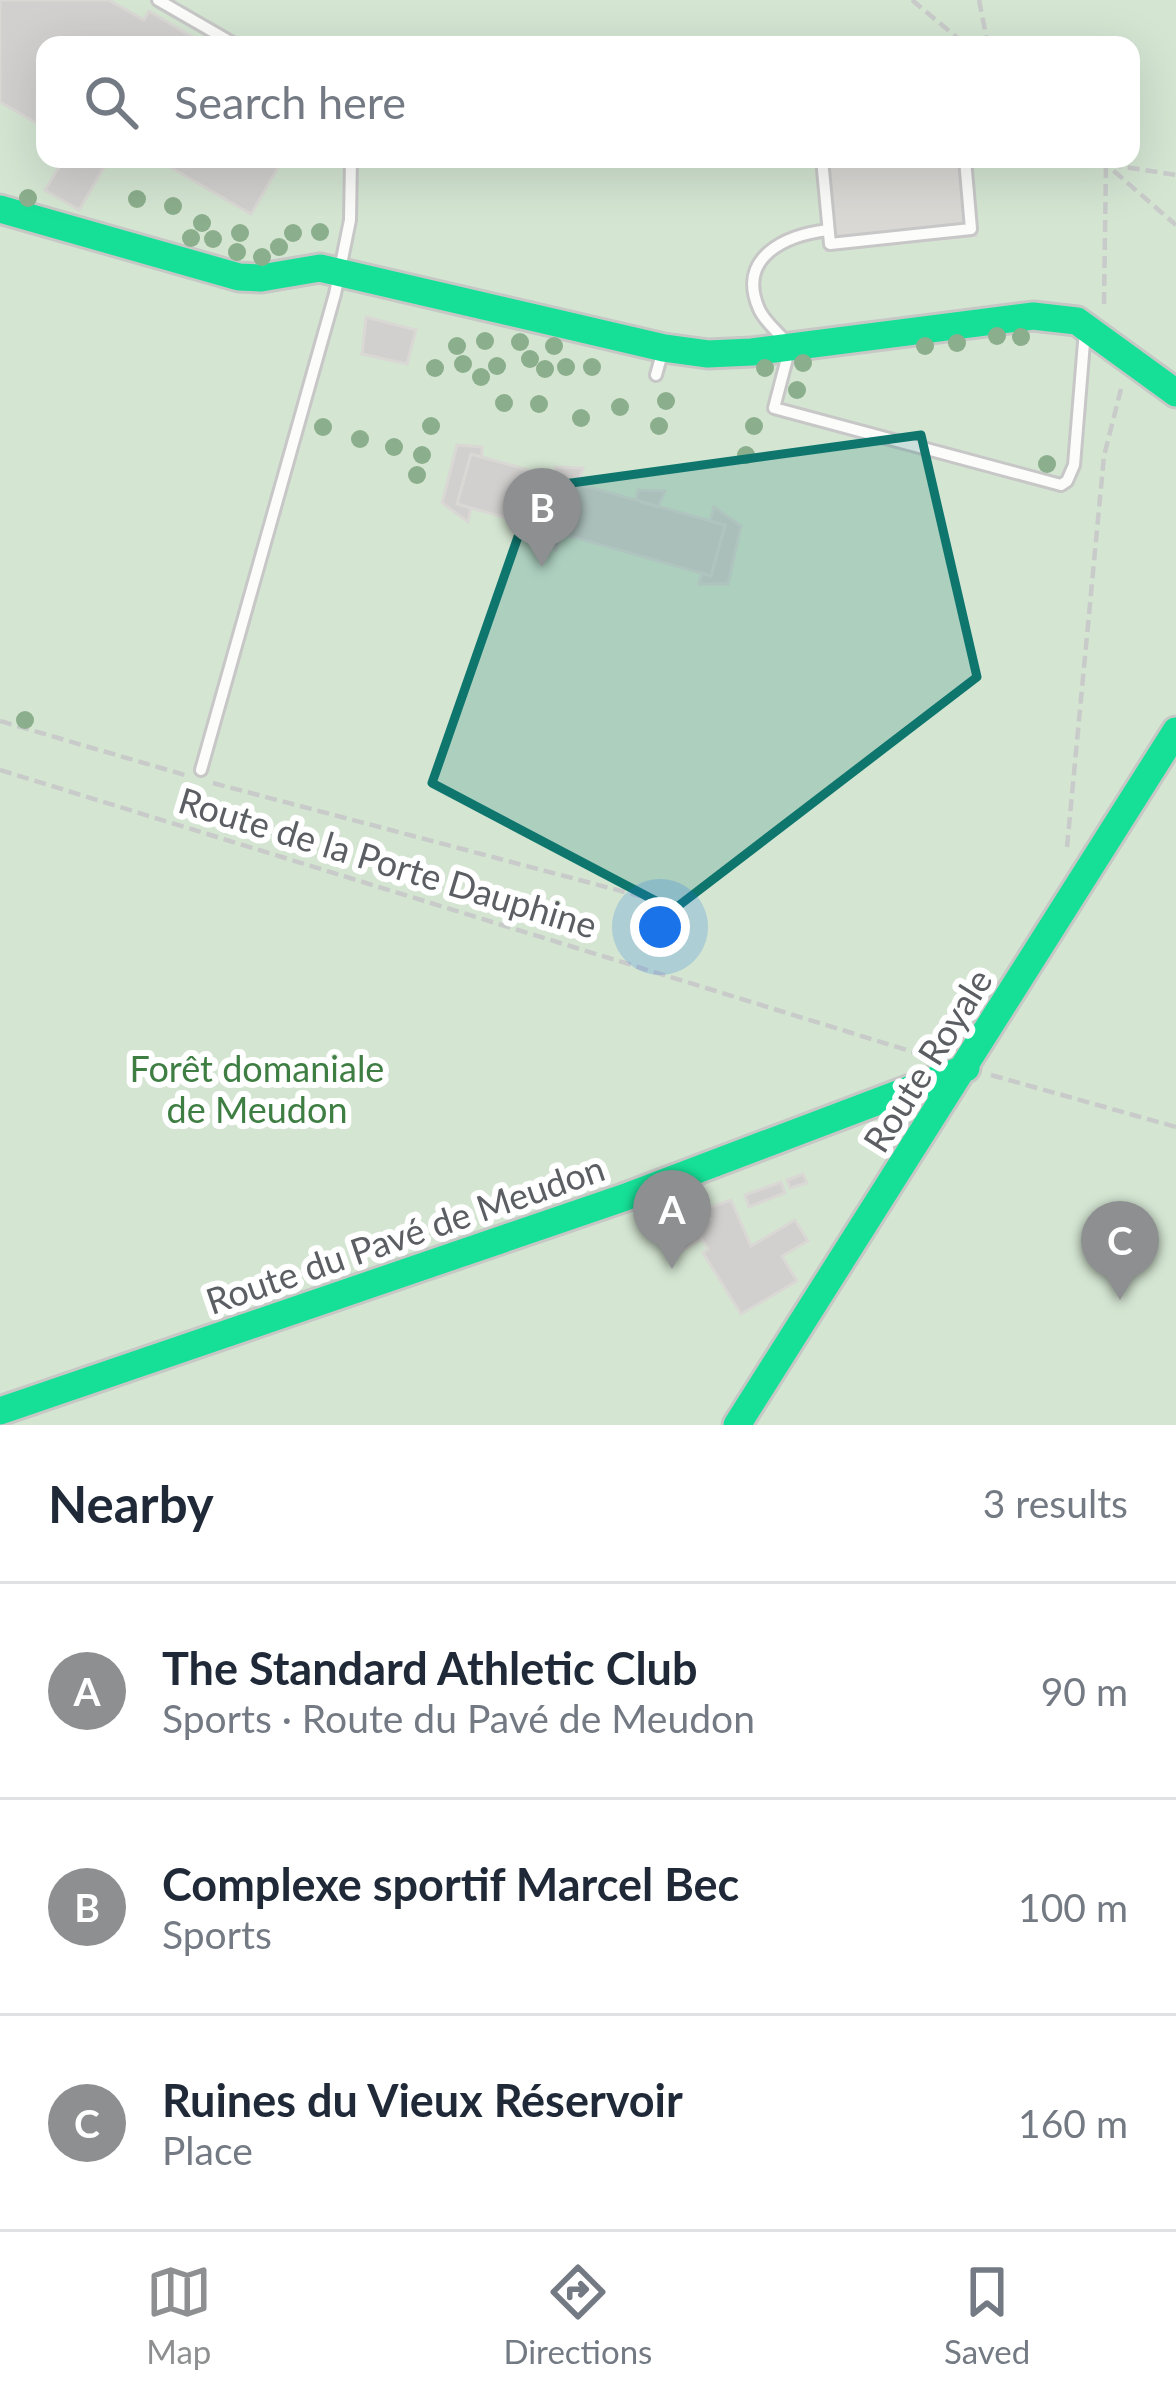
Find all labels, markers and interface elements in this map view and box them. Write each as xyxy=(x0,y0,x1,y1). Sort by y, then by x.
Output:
search box xyxy=(36,36,1140,168)
icon: search xyxy=(78,69,144,135)
text: Search here xyxy=(174,75,406,129)
pin: B xyxy=(503,468,581,567)
street label: Route de la Porte Dauphine xyxy=(174,777,602,947)
your location xyxy=(630,897,690,957)
street label: Route Royale xyxy=(853,960,1001,1160)
park label: Forêt domaniale de Meudon xyxy=(130,1046,384,1131)
street label: Route du Pavé de Meudon xyxy=(200,1145,610,1323)
pin: A xyxy=(633,1170,711,1269)
pin: C xyxy=(1081,1201,1159,1300)
text: Nearby xyxy=(48,1473,214,1534)
text: 3 results xyxy=(983,1480,1128,1526)
text: The Standard Athletic Club xyxy=(162,1641,698,1695)
text: A xyxy=(73,1668,101,1714)
text: 90 m xyxy=(1041,1668,1128,1714)
text: Sports · Route du Pavé de Meudon xyxy=(162,1695,755,1741)
text: Complexe sportif Marcel Bec xyxy=(162,1857,739,1911)
text: B xyxy=(74,1884,100,1930)
text: 100 m xyxy=(1018,1884,1128,1930)
text: Sports xyxy=(162,1911,272,1957)
text: Ruines du Vieux Réservoir xyxy=(162,2073,683,2127)
text: C xyxy=(74,2100,100,2146)
text: 160 m xyxy=(1018,2100,1128,2146)
text: Place xyxy=(162,2127,253,2173)
tab: Map xyxy=(146,2259,212,2371)
tab: Directions xyxy=(503,2259,652,2371)
tab: Saved xyxy=(944,2259,1030,2371)

